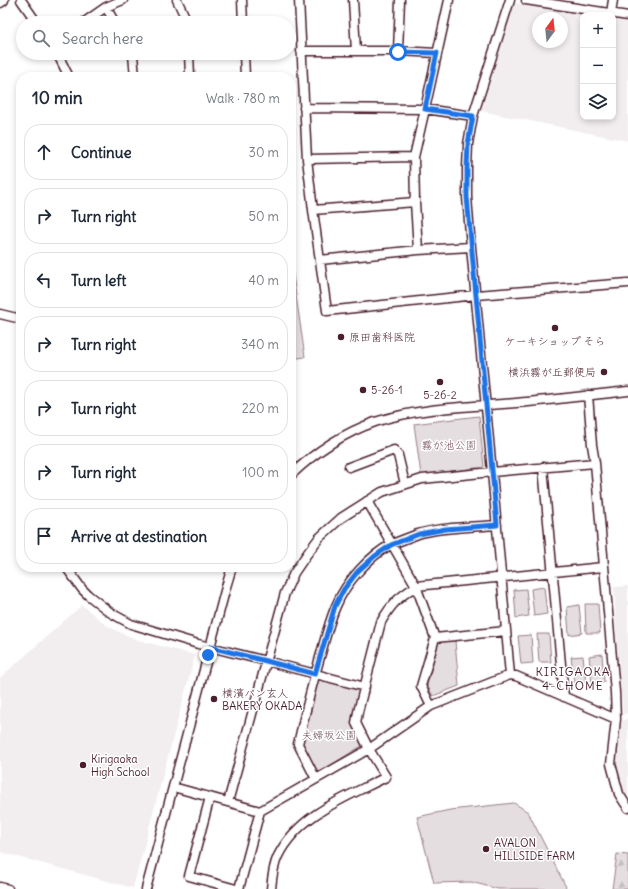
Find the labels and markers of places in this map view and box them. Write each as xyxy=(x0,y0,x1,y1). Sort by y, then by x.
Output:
marker: ケーキショップ そら xyxy=(550,323,560,333)
place label: 原田歯科医院 xyxy=(349,330,415,344)
marker: 原田歯科医院 xyxy=(336,332,346,342)
place label: ケーキショップ そら xyxy=(504,334,606,348)
place label: 横浜霧が丘郵便局 xyxy=(508,365,596,379)
marker: 横浜霧が丘郵便局 xyxy=(599,367,609,377)
marker: 5-26-2 xyxy=(435,377,445,387)
place label: 5-26-1 xyxy=(371,383,403,397)
marker: 5-26-1 xyxy=(358,385,368,395)
place label: 5-26-2 xyxy=(423,388,457,402)
place label: 横濱パン玄人 BAKERY OKADA xyxy=(222,686,302,713)
marker: 横濱パン玄人 BAKERY OKADA xyxy=(209,694,219,704)
place label: Kirigaoka High School xyxy=(91,752,149,779)
marker: Kirigaoka High School xyxy=(78,760,88,770)
place label: AVALON HILLSIDE FARM xyxy=(494,836,575,863)
marker: AVALON HILLSIDE FARM xyxy=(481,844,491,854)

